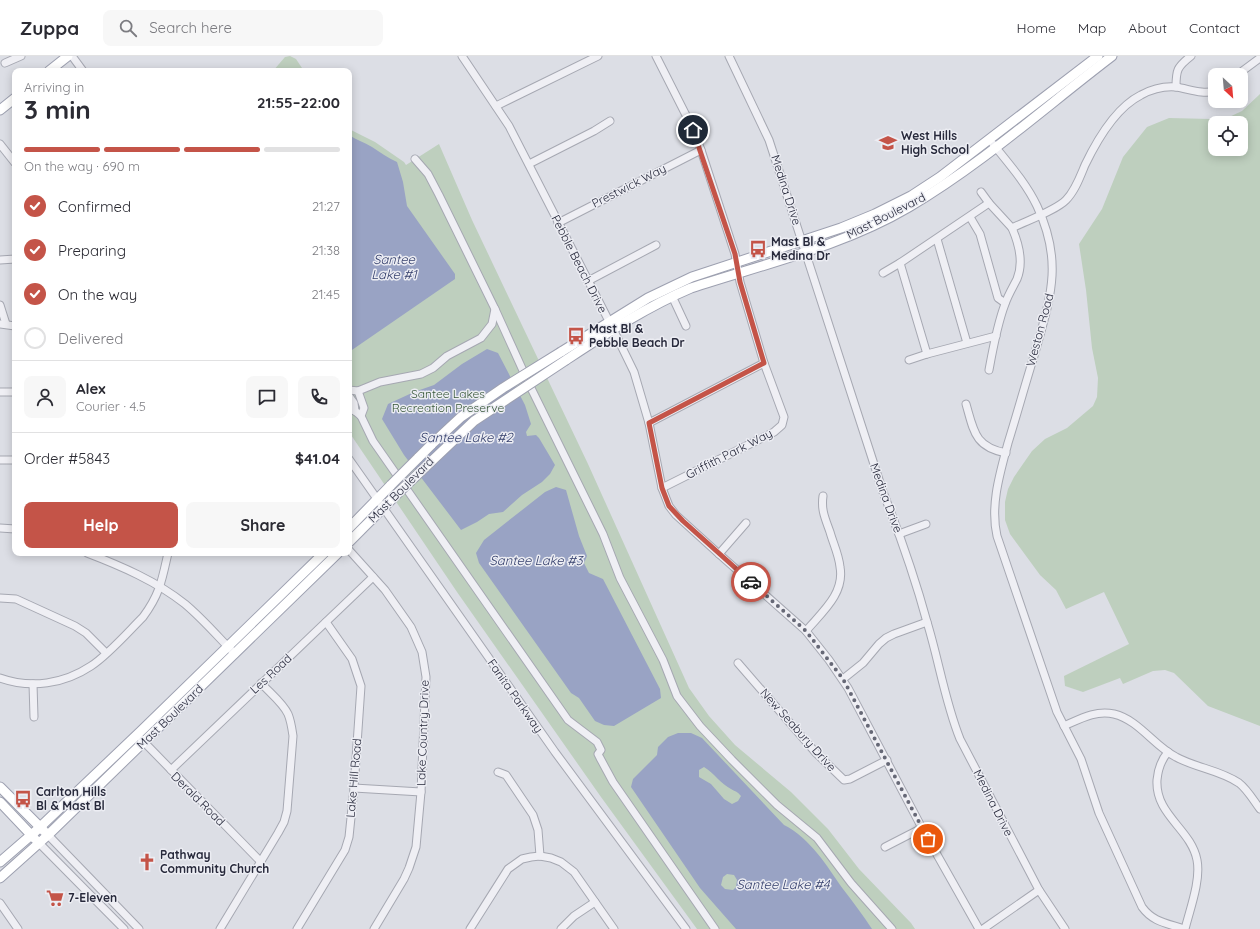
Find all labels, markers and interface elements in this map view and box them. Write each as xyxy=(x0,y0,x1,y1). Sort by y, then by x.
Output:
search box xyxy=(103,10,383,46)
text: Zuppa xyxy=(20,16,79,40)
icon: search xyxy=(117,17,139,39)
text: Search here xyxy=(149,18,232,37)
text: Home xyxy=(1017,19,1056,37)
text: Map xyxy=(1078,19,1106,37)
text: About xyxy=(1128,19,1167,37)
text: Contact xyxy=(1189,19,1240,37)
north arrow xyxy=(1208,68,1248,108)
map controls xyxy=(1208,68,1248,156)
text: Arriving in xyxy=(24,79,84,95)
text: 3 min xyxy=(24,93,91,126)
text: 21:55–22:00 xyxy=(257,93,340,112)
pin xyxy=(676,113,710,147)
button: locate xyxy=(1208,116,1248,156)
icon: home xyxy=(682,119,704,141)
place label: West Hills High School xyxy=(901,128,969,157)
school or university icon: West Hills High School xyxy=(878,133,898,153)
street label: Medina Drive xyxy=(768,153,805,227)
text: On the way · 690 m xyxy=(24,158,140,174)
street label: Prestwick Way xyxy=(589,160,669,211)
street label: Mast Boulevard xyxy=(844,189,928,242)
icon: check xyxy=(24,195,46,217)
text: Confirmed xyxy=(58,197,131,216)
text: 21:27 xyxy=(312,198,340,214)
street label: Pebble Beach Drive xyxy=(548,212,611,316)
place label: Mast Bl & Medina Dr xyxy=(771,234,830,263)
icon: check xyxy=(24,239,46,261)
bus stop icon: Mast Bl & Medina Dr xyxy=(748,239,768,259)
text: Preparing xyxy=(58,241,126,260)
text: 21:38 xyxy=(312,242,340,258)
water label: Santee Lake #1 xyxy=(371,251,418,282)
icon: check xyxy=(24,283,46,305)
text: On the way xyxy=(58,285,137,304)
text: 21:45 xyxy=(312,286,340,302)
street label: Weston Road xyxy=(1023,292,1056,368)
place label: Mast Bl & Pebble Beach Dr xyxy=(589,321,685,350)
bus stop icon: Mast Bl & Pebble Beach Dr xyxy=(566,326,586,346)
text: Delivered xyxy=(58,329,123,348)
button: person xyxy=(24,376,66,418)
button: chat xyxy=(246,376,288,418)
button: phone xyxy=(298,376,340,418)
text: Alex xyxy=(76,379,106,398)
park label: Santee Lakes Recreation Preserve xyxy=(392,386,504,415)
text: Courier · 4.5 xyxy=(76,398,146,414)
street label: Griffith Park Way xyxy=(683,425,775,482)
water label: Santee Lake #2 xyxy=(419,429,514,445)
text: Order #5843 xyxy=(24,449,110,468)
text: $41.04 xyxy=(295,449,340,468)
street label: Mast Boulevard xyxy=(365,454,437,526)
street label: Medina Drive xyxy=(867,461,906,535)
button: Help xyxy=(24,502,178,548)
button: Share xyxy=(186,502,340,548)
water label: Santee Lake #3 xyxy=(490,552,584,568)
courier xyxy=(731,562,771,602)
icon: car xyxy=(740,571,762,593)
street label: Les Road xyxy=(247,650,295,697)
street label: Fanita Parkway xyxy=(484,656,546,735)
street label: Lake Country Drive xyxy=(413,679,432,786)
street label: Mast Boulevard xyxy=(133,681,206,752)
street label: New Seabury Drive xyxy=(757,685,840,774)
street label: Lake Hill Road xyxy=(343,738,364,818)
street label: Medina Drive xyxy=(970,767,1017,839)
street label: Derald Road xyxy=(168,769,228,829)
place label: Carlton Hills Bl & Mast Bl xyxy=(36,784,106,813)
bus stop icon: Carlton Hills Bl & Mast Bl xyxy=(13,789,33,809)
pin xyxy=(911,822,945,856)
icon: bag xyxy=(917,828,939,850)
place label: Pathway Community Church xyxy=(160,847,269,876)
church icon: Pathway Community Church xyxy=(137,852,157,872)
water label: Santee Lake #4 xyxy=(737,876,831,892)
supermarket icon: 7-Eleven xyxy=(45,888,65,908)
place label: 7-Eleven xyxy=(68,890,117,905)

